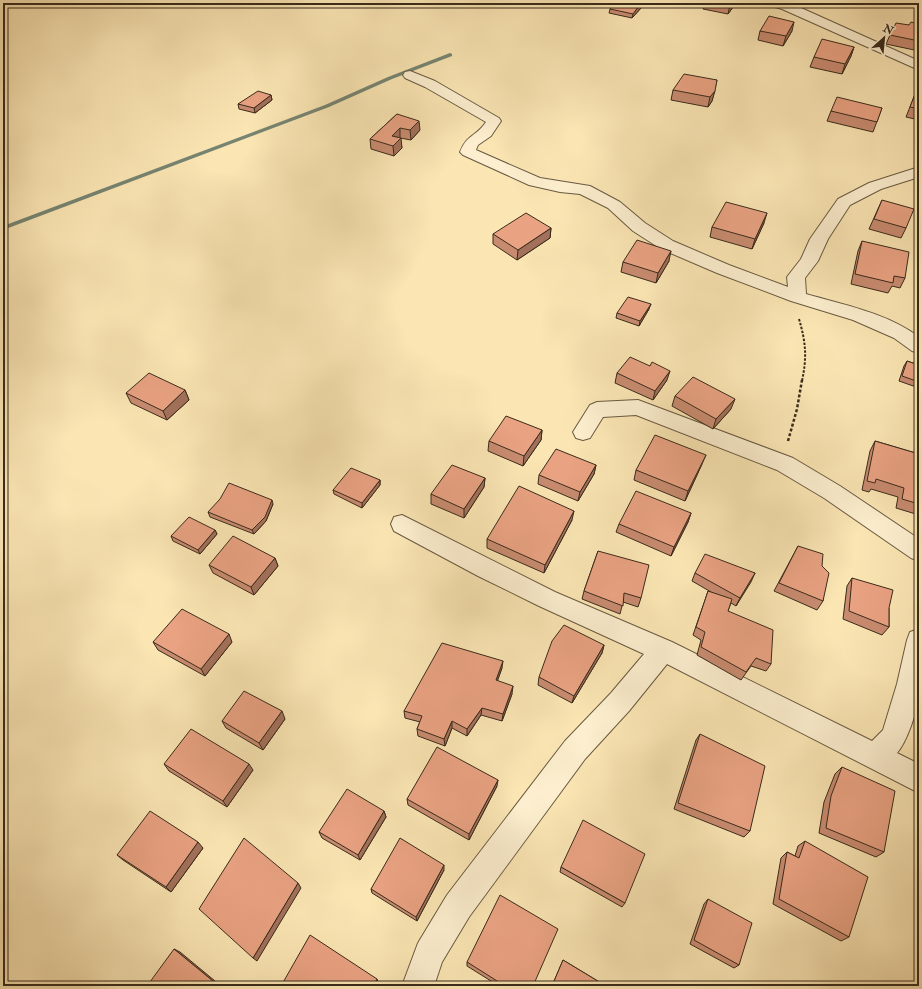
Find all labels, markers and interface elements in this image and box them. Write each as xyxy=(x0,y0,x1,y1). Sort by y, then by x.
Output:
north arrow xyxy=(864,18,904,58)
text: N xyxy=(880,21,897,38)

